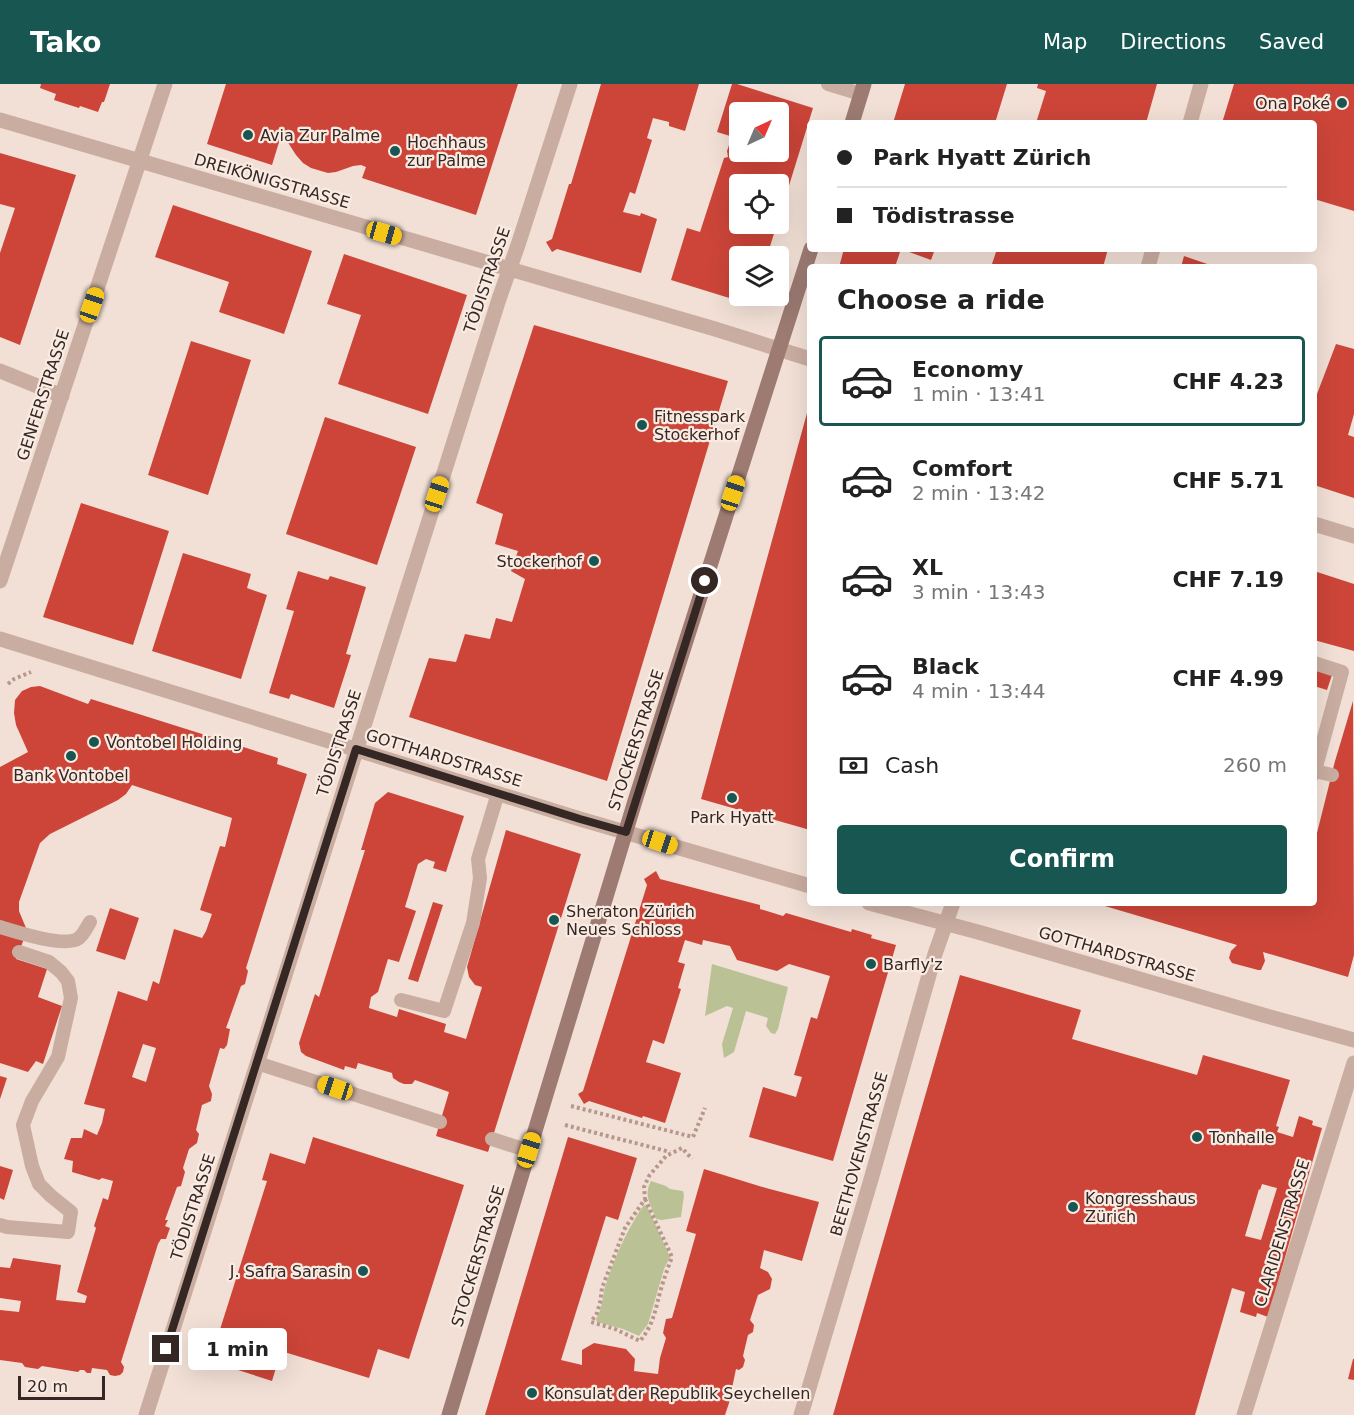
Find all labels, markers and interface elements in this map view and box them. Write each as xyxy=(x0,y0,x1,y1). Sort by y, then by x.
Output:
text: Tako xyxy=(30,26,102,59)
text: Map xyxy=(1043,30,1087,54)
text: Directions xyxy=(1120,30,1226,54)
text: Saved xyxy=(1259,30,1324,54)
place label: Ona Poké xyxy=(1255,94,1330,113)
marker: Ona Poké xyxy=(1335,96,1349,110)
north arrow xyxy=(729,102,789,162)
map controls xyxy=(729,102,789,306)
place label: Avia Zur Palme xyxy=(260,126,380,145)
marker: Avia Zur Palme xyxy=(241,128,255,142)
place label: Hochhaus zur Palme xyxy=(407,133,486,170)
marker: Hochhaus zur Palme xyxy=(388,144,402,158)
text: Park Hyatt Zürich xyxy=(873,145,1092,170)
street label: DREIKÖNIGSTRASSE xyxy=(192,150,352,212)
button: locate xyxy=(729,174,789,234)
text: Tödistrasse xyxy=(873,203,1015,228)
car xyxy=(364,219,404,247)
street label: TÖDISTRASSE xyxy=(460,224,514,337)
button: layers xyxy=(729,246,789,306)
text: Choose a ride xyxy=(837,284,1045,315)
car xyxy=(78,285,106,325)
street label: GENFERSTRASSE xyxy=(13,327,73,463)
icon: car xyxy=(840,354,894,408)
text: Economy xyxy=(912,357,1023,382)
text: CHF 4.23 xyxy=(1172,369,1284,394)
text: 1 min · 13:41 xyxy=(912,382,1046,406)
place label: Fitnesspark Stockerhof xyxy=(654,407,746,444)
marker: Fitnesspark Stockerhof xyxy=(635,418,649,432)
icon: car xyxy=(840,453,894,507)
text: Comfort xyxy=(912,456,1012,481)
text: CHF 5.71 xyxy=(1172,468,1284,493)
car xyxy=(719,473,747,513)
car xyxy=(423,474,451,514)
text: 2 min · 13:42 xyxy=(912,481,1046,505)
place label: Stockerhof xyxy=(497,552,582,571)
icon: car xyxy=(840,552,894,606)
marker: Stockerhof xyxy=(587,554,601,568)
text: XL xyxy=(912,555,943,580)
route start xyxy=(691,567,718,594)
text: CHF 7.19 xyxy=(1172,567,1284,592)
text: 3 min · 13:43 xyxy=(912,580,1046,604)
icon: car xyxy=(840,651,894,705)
text: Black xyxy=(912,654,979,679)
text: CHF 4.99 xyxy=(1172,666,1284,691)
street label: STOCKERSTRASSE xyxy=(604,667,668,813)
text: 4 min · 13:44 xyxy=(912,679,1046,703)
street label: TÖDISTRASSE xyxy=(312,687,365,800)
street label: GOTTHARDSTRASSE xyxy=(364,725,524,791)
place label: Vontobel Holding xyxy=(106,733,242,752)
marker: Vontobel Holding xyxy=(87,735,101,749)
marker: Bank Vontobel xyxy=(64,749,78,763)
icon: cash xyxy=(837,749,870,782)
text: Cash xyxy=(885,753,939,778)
text: 260 m xyxy=(1223,753,1287,777)
place label: Bank Vontobel xyxy=(13,766,129,785)
marker: Park Hyatt xyxy=(725,791,739,805)
place label: Park Hyatt xyxy=(690,808,774,827)
button: Confirm xyxy=(837,825,1287,894)
car xyxy=(640,828,680,856)
place label: Sheraton Zürich Neues Schloss xyxy=(566,902,695,939)
marker: Sheraton Zürich Neues Schloss xyxy=(547,913,561,927)
street label: GOTTHARDSTRASSE xyxy=(1036,922,1198,986)
place label: Barfly'z xyxy=(883,955,943,974)
marker: Barfly'z xyxy=(864,957,878,971)
street label: BEETHOVENSTRASSE xyxy=(826,1070,892,1238)
car xyxy=(315,1074,355,1102)
place label: Tonhalle xyxy=(1208,1128,1275,1147)
car xyxy=(515,1130,543,1170)
marker: Tonhalle xyxy=(1190,1130,1204,1144)
street label: TÖDISTRASSE xyxy=(166,1151,219,1264)
street label: CLARIDENSTRASSE xyxy=(1250,1157,1314,1309)
street label: STOCKERSTRASSE xyxy=(447,1183,509,1329)
place label: Kongresshaus Zürich xyxy=(1085,1189,1196,1226)
marker: Kongresshaus Zürich xyxy=(1066,1200,1080,1214)
place label: J. Safra Sarasin xyxy=(229,1262,351,1281)
marker: J. Safra Sarasin xyxy=(356,1264,370,1278)
callout: 1 min xyxy=(187,1328,286,1370)
route end xyxy=(152,1335,179,1362)
text: 1 min xyxy=(206,1337,269,1361)
scale bar xyxy=(18,1373,105,1400)
text: 20 m xyxy=(27,1377,68,1396)
place label: Konsulat der Republik Seychellen xyxy=(544,1384,810,1403)
marker: Konsulat der Republik Seychellen xyxy=(525,1386,539,1400)

